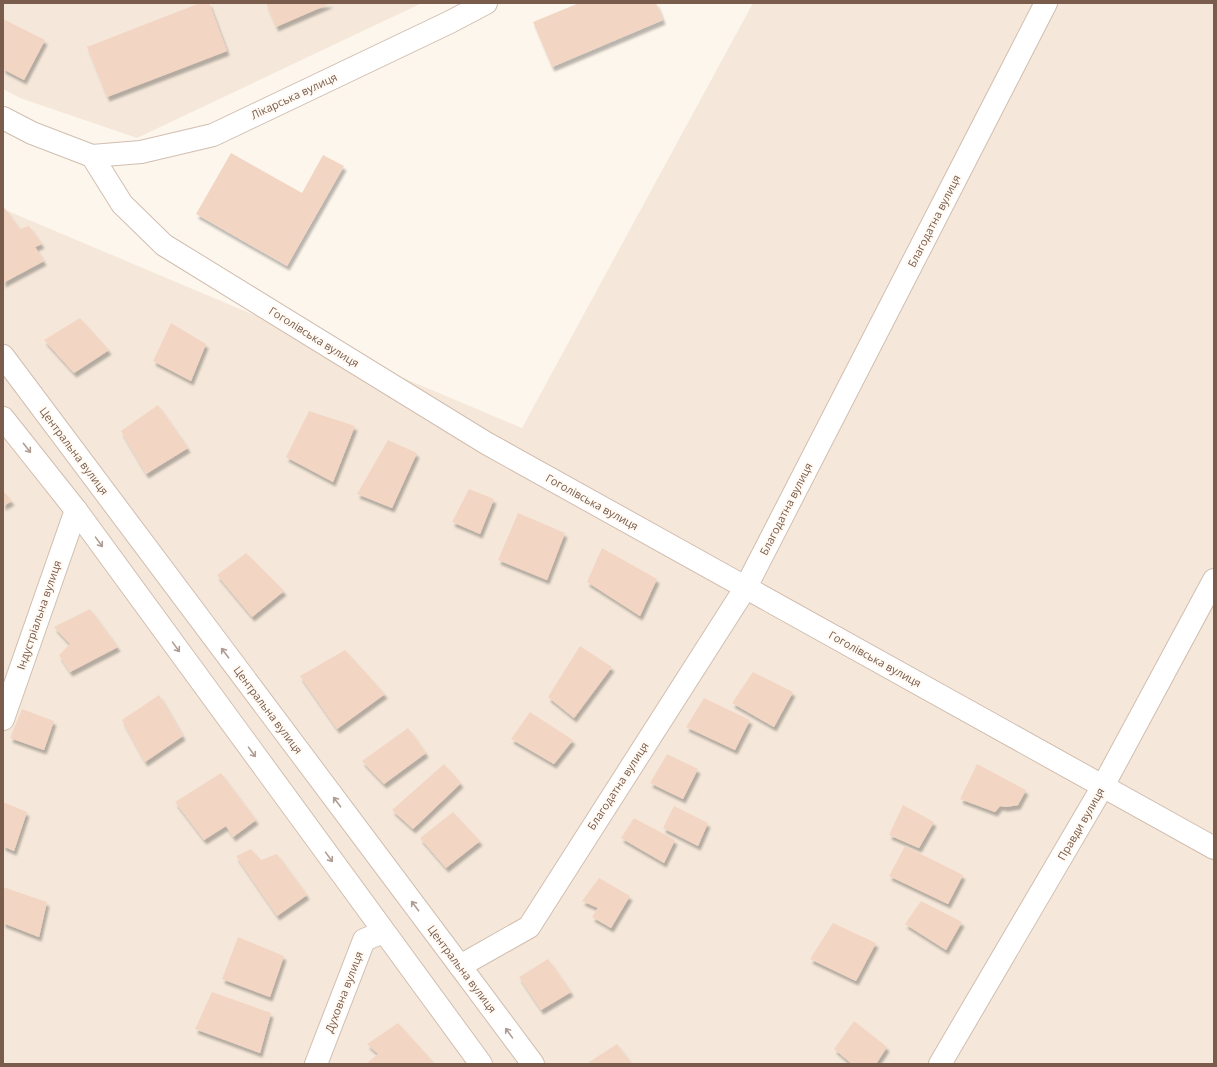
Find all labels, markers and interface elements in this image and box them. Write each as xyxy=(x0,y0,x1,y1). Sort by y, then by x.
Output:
street label: Лікарська вулиця xyxy=(248,69,339,122)
street label: Благодатна вулиця xyxy=(904,172,963,270)
street label: Гоголівська вулиця xyxy=(266,303,362,370)
street label: Центральна вулиця xyxy=(36,404,112,498)
one-way arrow xyxy=(23,443,32,454)
street label: Благодатна вулиця xyxy=(756,460,815,558)
street label: Гоголівська вулиця xyxy=(543,470,641,533)
one-way arrow xyxy=(95,536,103,547)
street label: Індустріальна вулиця xyxy=(13,558,64,672)
street label: Гоголівська вулиця xyxy=(826,627,924,690)
one-way arrow xyxy=(171,641,180,652)
one-way arrow xyxy=(221,648,230,659)
street label: Центральна вулиця xyxy=(230,663,306,757)
street label: Благодатна вулиця xyxy=(583,739,652,833)
one-way arrow xyxy=(248,746,256,757)
street label: Правди вулиця xyxy=(1054,785,1107,863)
one-way arrow xyxy=(333,796,341,807)
one-way arrow xyxy=(325,851,333,862)
one-way arrow xyxy=(411,900,419,911)
street label: Центральна вулиця xyxy=(424,922,500,1016)
street label: Духовна вулиця xyxy=(321,949,366,1035)
one-way arrow xyxy=(505,1027,514,1038)

